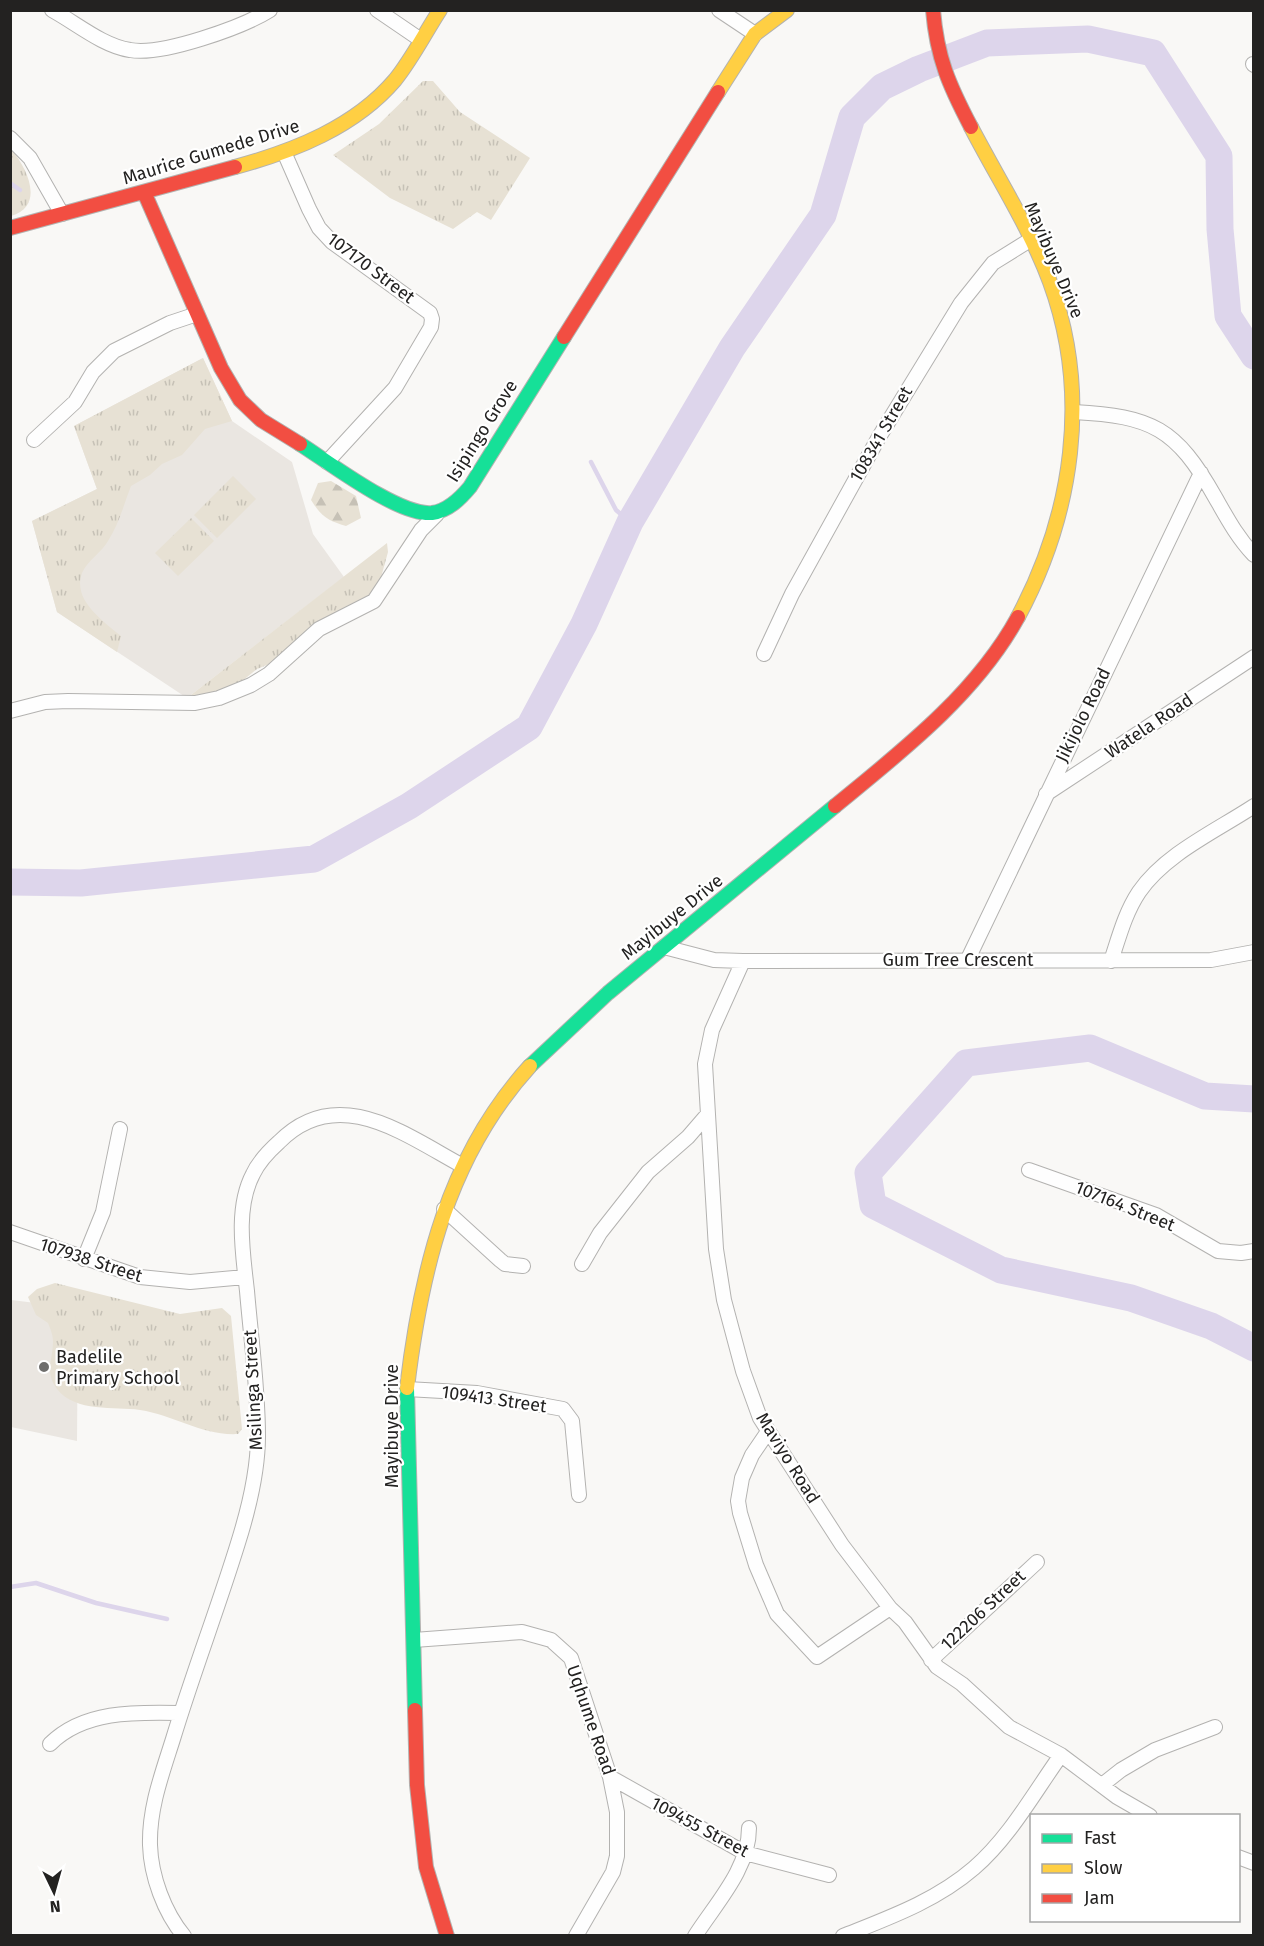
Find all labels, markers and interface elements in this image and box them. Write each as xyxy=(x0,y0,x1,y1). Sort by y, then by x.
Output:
street label: Maurice Gumede Drive xyxy=(120,115,302,189)
street label: Mayibuye Drive xyxy=(1020,199,1088,321)
street label: 107170 Street xyxy=(323,228,420,308)
street label: Isipingo Grove xyxy=(442,376,522,486)
street label: 108341 Street xyxy=(845,382,917,486)
street label: Jikijolo Road xyxy=(1051,664,1115,766)
street label: Watela Road xyxy=(1101,689,1197,763)
street label: Mayibuye Drive xyxy=(617,869,727,965)
street label: Gum Tree Crescent xyxy=(882,949,1034,971)
street label: 107164 Street xyxy=(1072,1176,1179,1236)
street label: 107938 Street xyxy=(37,1233,146,1287)
street label: Msilinga Street xyxy=(239,1329,267,1451)
place label: Badelile Primary School xyxy=(56,1346,179,1389)
marker: Badelile Primary School xyxy=(37,1360,51,1374)
street label: Mayibuye Drive xyxy=(381,1364,403,1488)
street label: 109413 Street xyxy=(440,1381,548,1417)
street label: Maviyo Road xyxy=(751,1408,825,1508)
street label: 122206 Street xyxy=(936,1565,1030,1655)
street label: Uqhume Road xyxy=(562,1662,620,1778)
street label: 109455 Street xyxy=(647,1792,753,1862)
legend xyxy=(1030,1814,1240,1922)
text: Fast xyxy=(1084,1827,1117,1849)
text: Slow xyxy=(1084,1857,1123,1879)
north arrow xyxy=(24,1862,84,1922)
text: Jam xyxy=(1084,1887,1115,1909)
text: N xyxy=(49,1897,61,1916)

